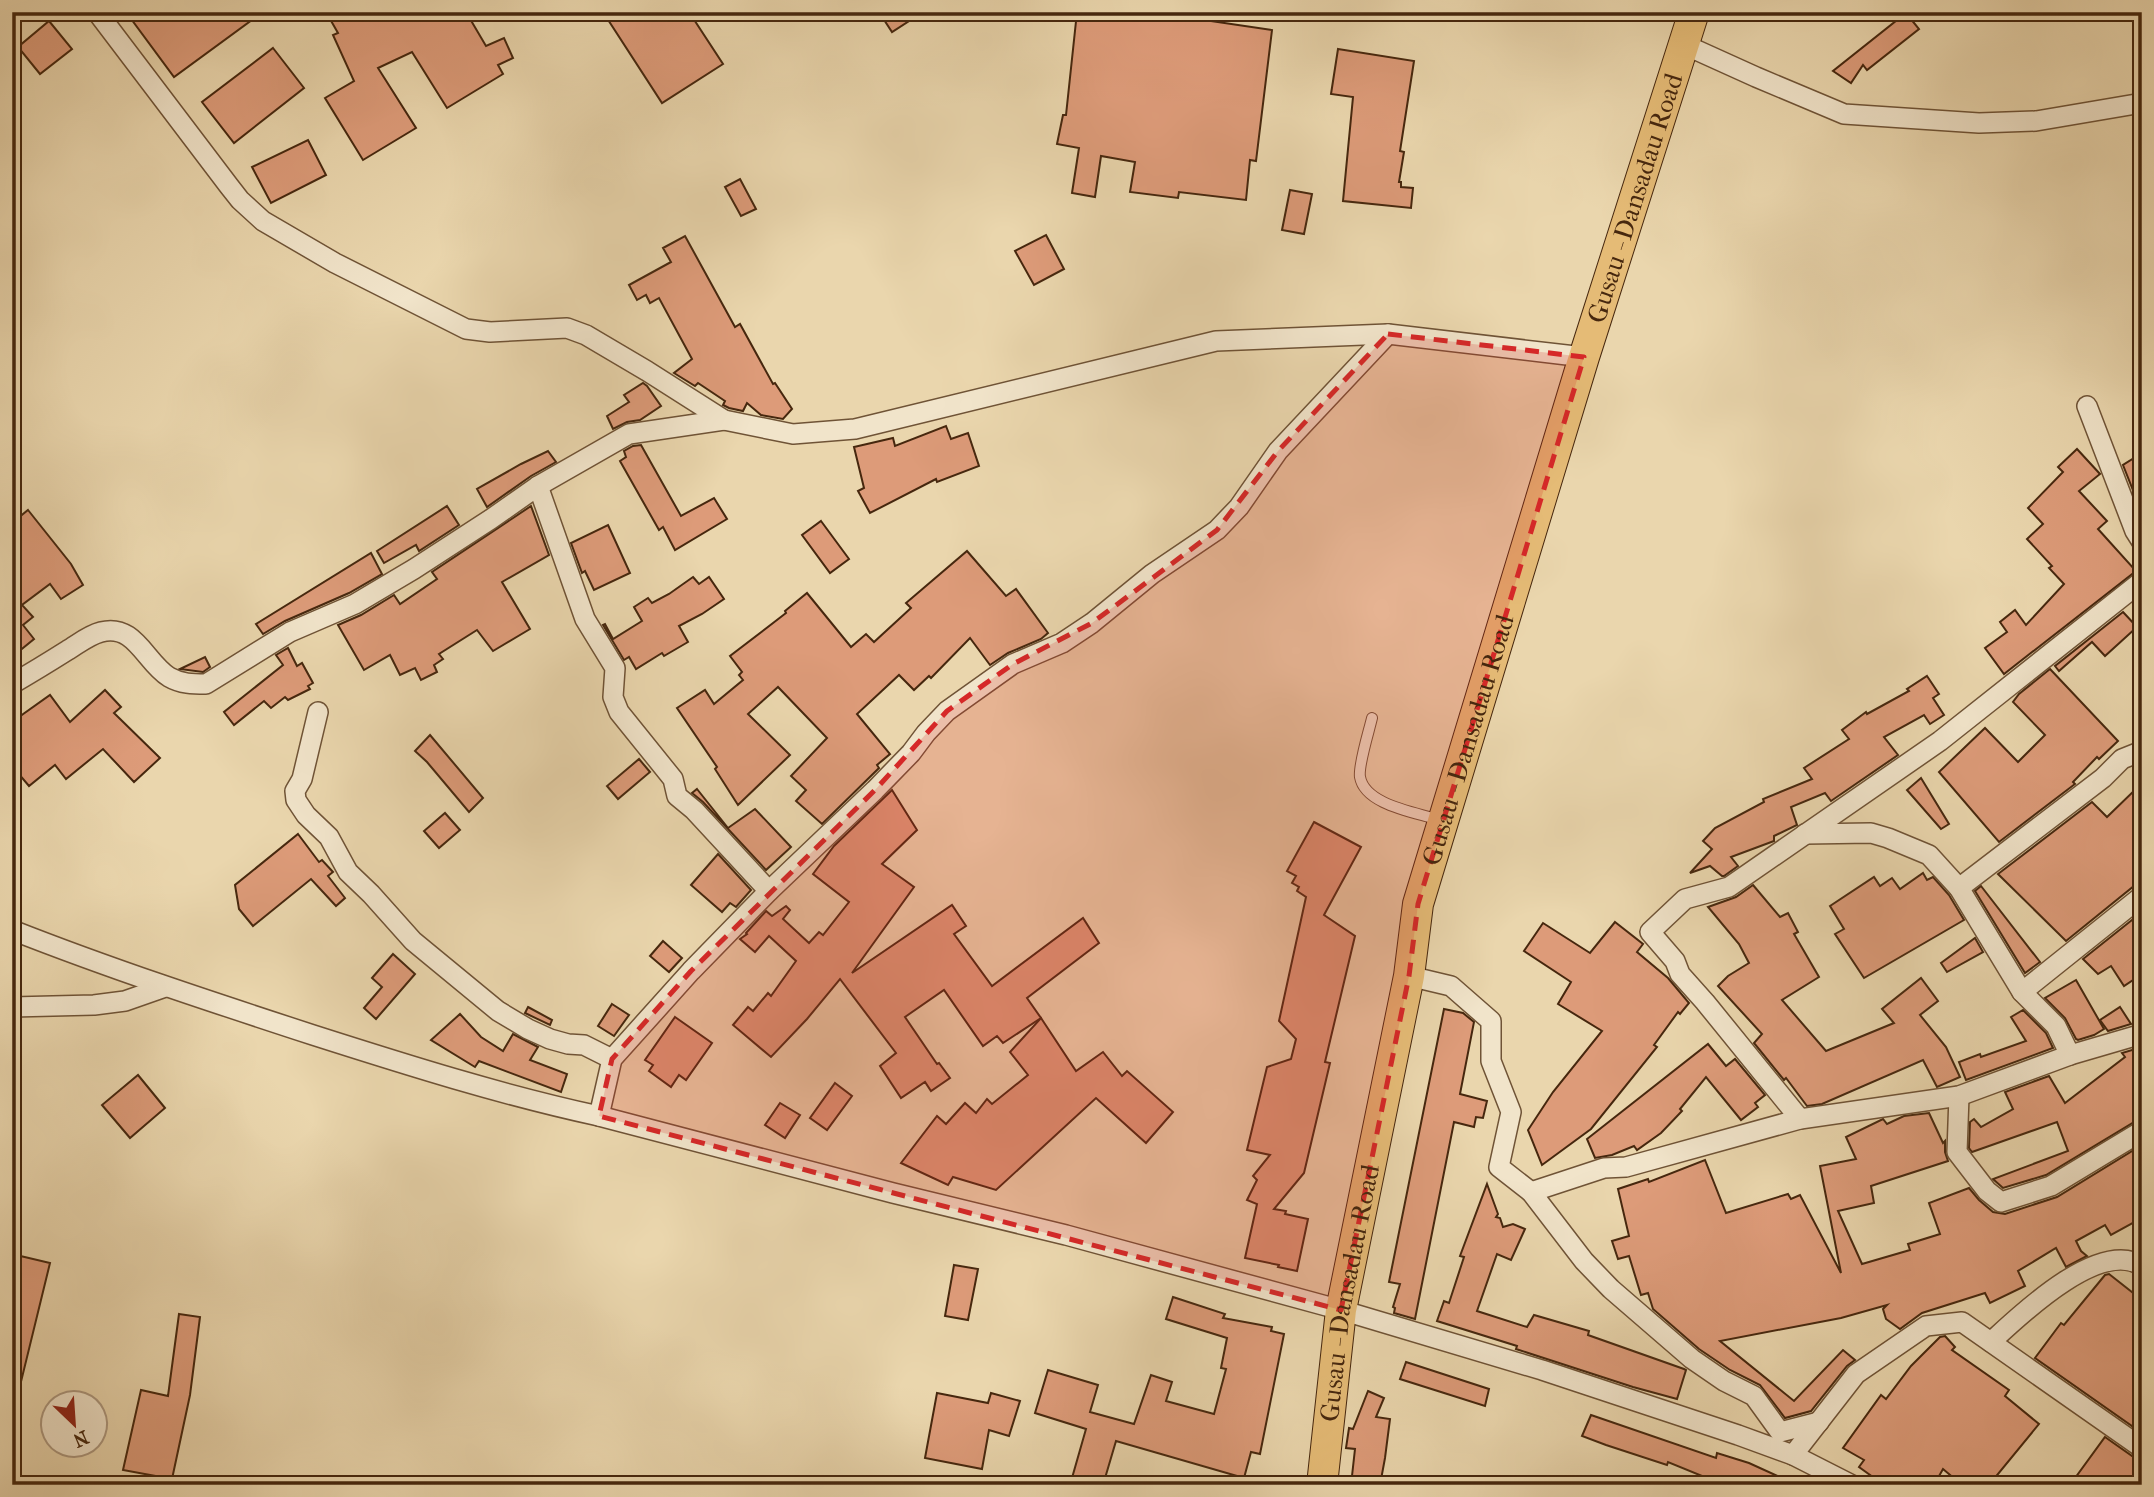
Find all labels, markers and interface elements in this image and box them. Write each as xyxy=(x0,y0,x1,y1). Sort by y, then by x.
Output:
street label: Gusau - Dansadau Road xyxy=(1580,68,1689,327)
street label: Gusau - Dansadau Road xyxy=(1415,610,1521,869)
street label: Gusau - Dansadau Road xyxy=(1313,1161,1386,1423)
north arrow xyxy=(38,1388,108,1458)
text: N xyxy=(69,1425,92,1452)

